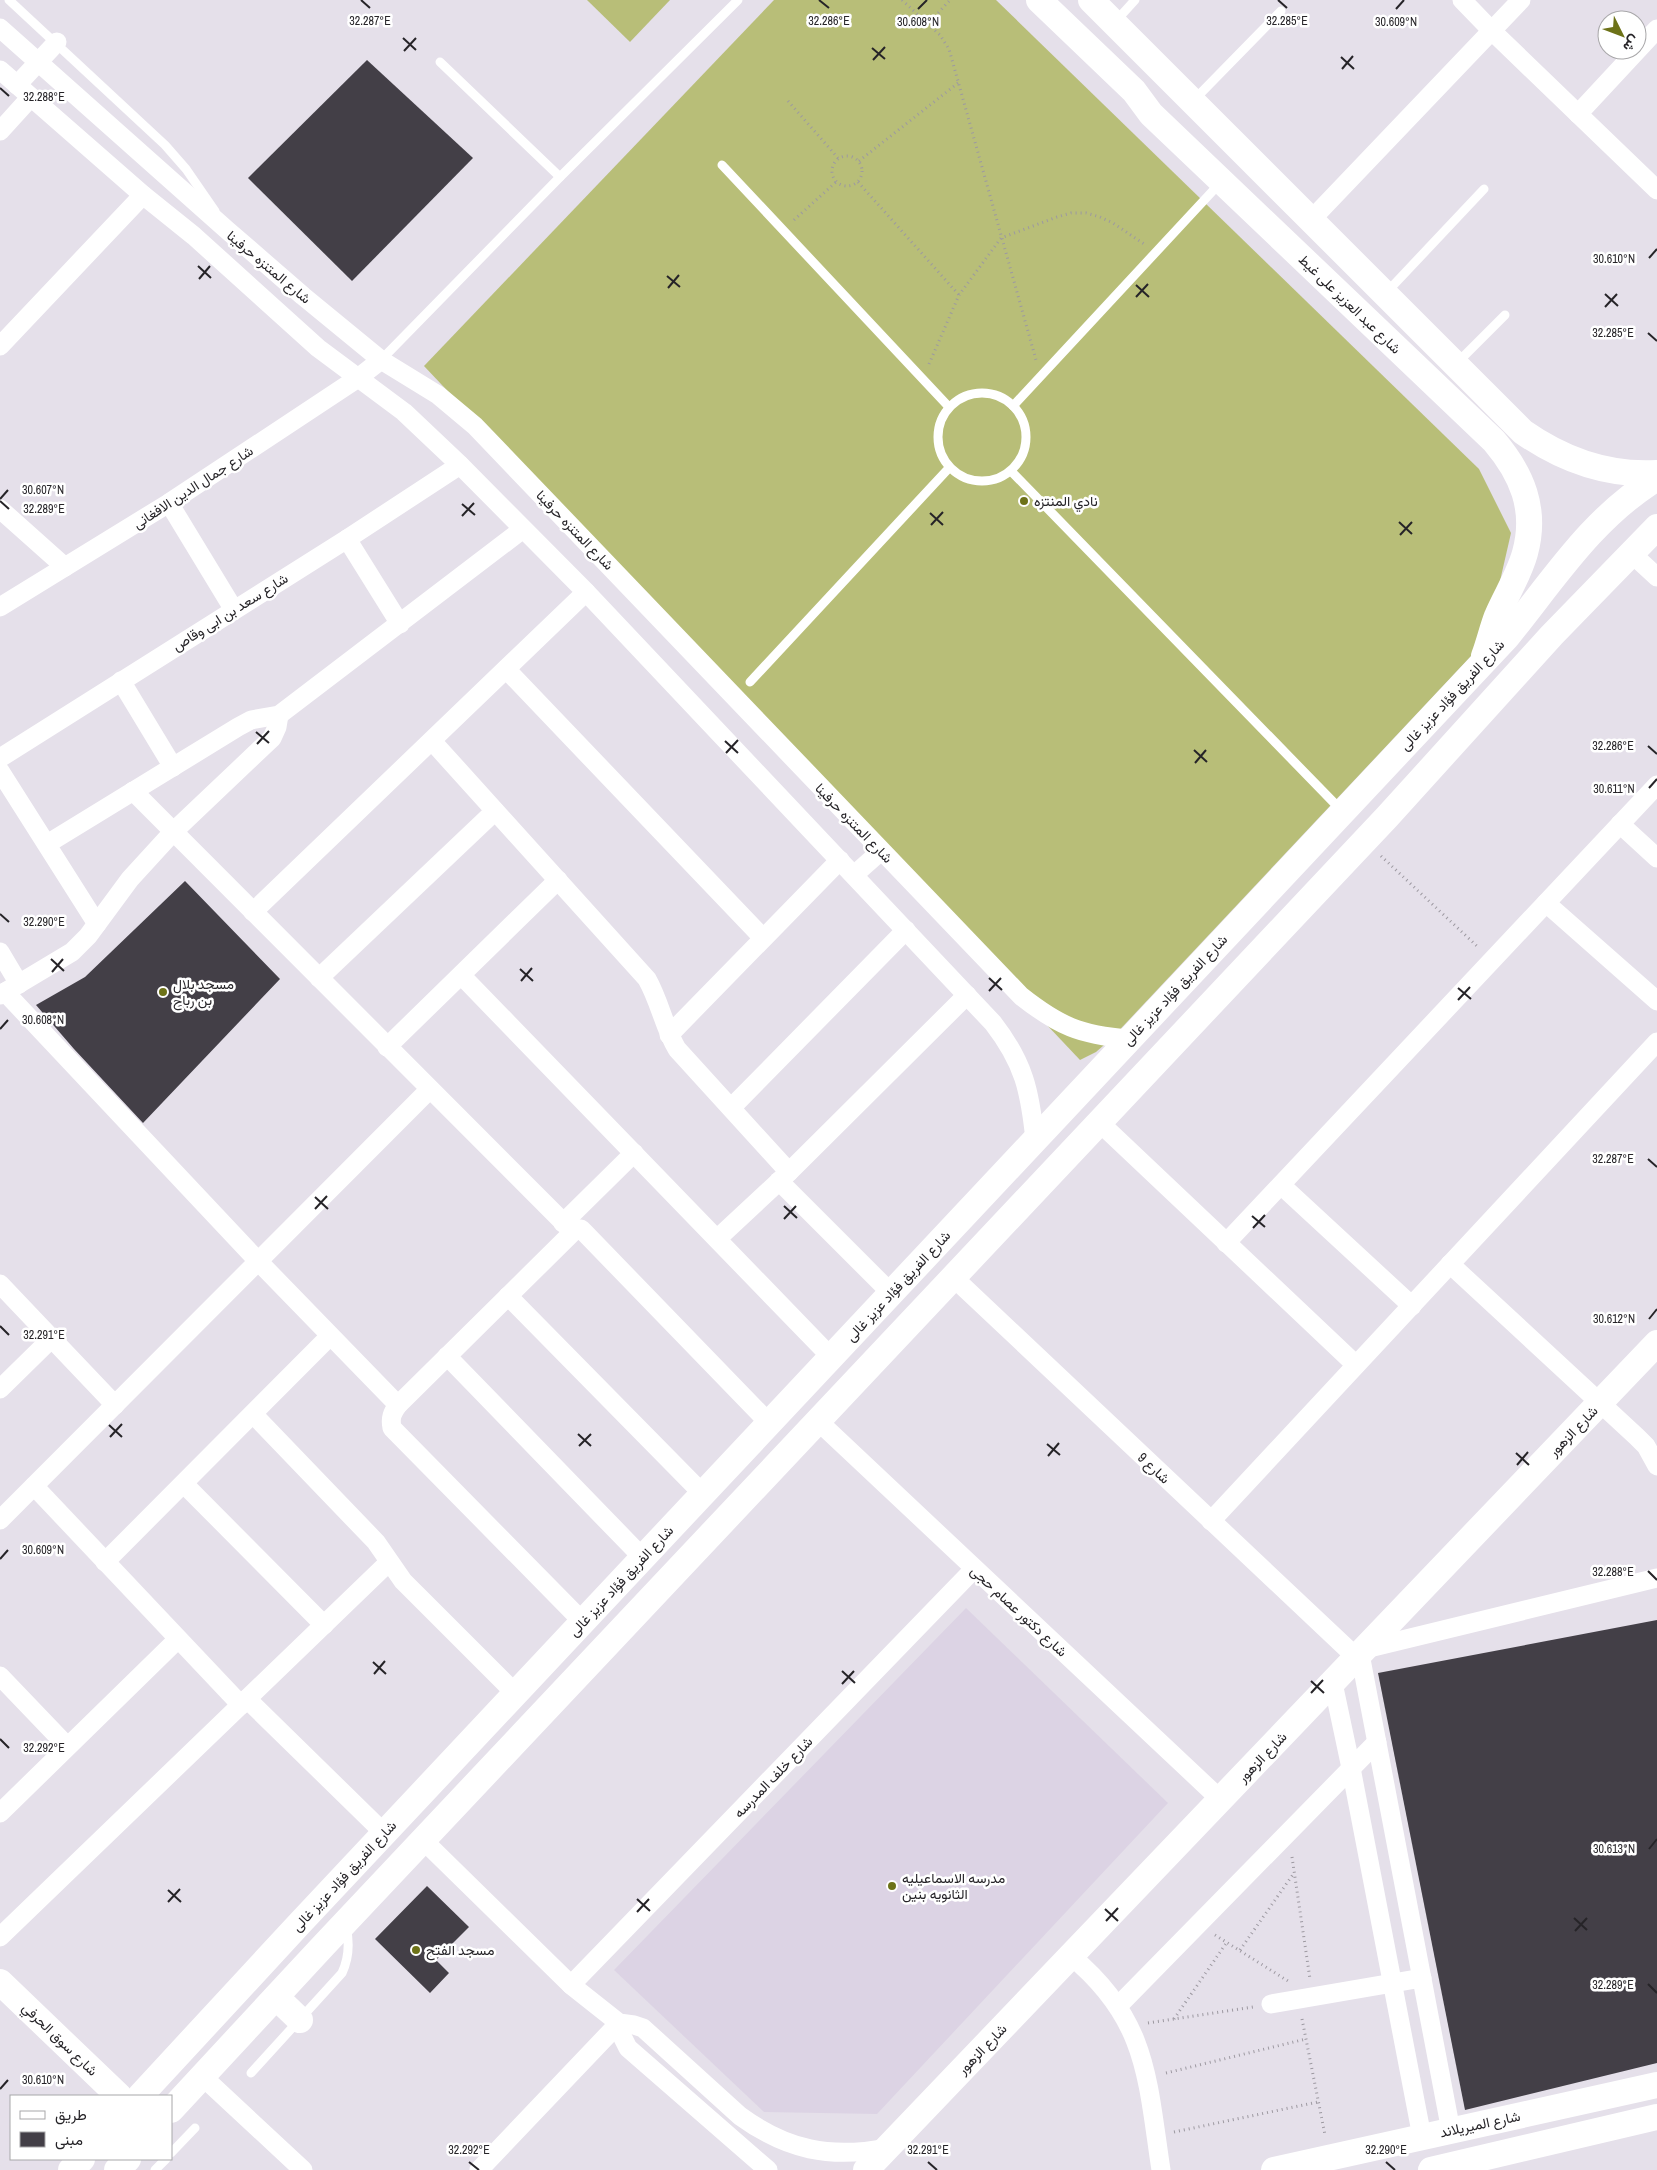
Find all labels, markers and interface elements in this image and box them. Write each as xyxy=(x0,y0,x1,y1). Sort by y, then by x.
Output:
north arrow xyxy=(1597,10,1647,60)
text: 32.287°E xyxy=(349,13,391,29)
text: 32.286°E xyxy=(808,13,850,29)
text: 32.285°E xyxy=(1266,13,1308,29)
text: 30.608°N xyxy=(897,14,939,30)
text: 30.609°N xyxy=(1375,14,1417,30)
text: ش xyxy=(1619,31,1644,56)
text: 32.288°E xyxy=(23,89,65,105)
street label: شارع المتنزه حرفينا xyxy=(222,227,315,309)
street label: شارع عبد العزيز على غيط xyxy=(1294,251,1405,359)
text: 30.610°N xyxy=(1593,251,1635,267)
text: 32.285°E xyxy=(1592,325,1634,341)
street label: شارع جمال الدين الافغانى xyxy=(129,441,258,534)
text: 30.607°N xyxy=(22,482,64,498)
street label: شارع المتنزه حرفينا xyxy=(531,486,618,575)
place label: نادي المنتزه xyxy=(1034,492,1098,513)
marker: نادي المنتزه xyxy=(1018,495,1030,507)
text: 32.289°E xyxy=(23,501,65,517)
street label: شارع سعد بن ابى وقاص xyxy=(169,569,292,657)
street label: شارع الفريق فؤاد عزيز غالى xyxy=(1396,636,1510,756)
text: 32.286°E xyxy=(1592,738,1634,754)
street label: شارع المتنزه حرفينا xyxy=(810,779,897,868)
text: 30.611°N xyxy=(1593,781,1635,797)
text: 32.290°E xyxy=(23,914,65,930)
street label: شارع الفريق فؤاد عزيز غالى xyxy=(1119,931,1233,1051)
place label: مسجد بلال بن رباح xyxy=(173,975,234,1011)
marker: مسجد بلال بن رباح xyxy=(157,986,169,998)
text: 30.608°N xyxy=(22,1012,64,1028)
text: 32.287°E xyxy=(1592,1151,1634,1167)
street label: شارع الفريق فؤاد عزيز غالى xyxy=(842,1227,956,1347)
text: 30.612°N xyxy=(1593,1311,1635,1327)
text: 32.291°E xyxy=(23,1327,65,1343)
street label: شارع الزهور xyxy=(1544,1402,1603,1462)
street label: شارع 9 xyxy=(1133,1449,1174,1489)
street label: شارع الفريق فؤاد عزيز غالى xyxy=(565,1522,679,1642)
text: 30.609°N xyxy=(22,1542,64,1558)
street label: شارع دكتور عصام حجى xyxy=(965,1561,1071,1662)
text: 32.288°E xyxy=(1592,1564,1634,1580)
street label: شارع الزهور xyxy=(1233,1728,1292,1788)
street label: شارع خلف المدرسه xyxy=(730,1733,818,1823)
text: 32.292°E xyxy=(23,1740,65,1756)
street label: شارع الفريق فؤاد عزيز غالى xyxy=(288,1817,402,1937)
text: 30.613°N xyxy=(1593,1841,1635,1857)
place label: مدرسه الاسماعيليه الثانويه بنين xyxy=(902,1869,1005,1903)
marker: مدرسه الاسماعيليه الثانويه بنين xyxy=(886,1880,898,1892)
place label: مسجد الفتح xyxy=(426,1941,494,1961)
marker: مسجد الفتح xyxy=(410,1944,422,1956)
text: 32.289°E xyxy=(1592,1977,1634,1993)
street label: شارع سوق الحرفي xyxy=(16,1998,102,2082)
street label: شارع الزهور xyxy=(953,2020,1012,2080)
text: 30.610°N xyxy=(22,2072,64,2088)
legend xyxy=(10,2095,172,2160)
text: طريق xyxy=(55,2104,87,2125)
street label: شارع الميريلاند xyxy=(1438,2107,1522,2143)
text: مبنى xyxy=(55,2129,83,2150)
text: 32.292°E xyxy=(448,2142,490,2158)
text: 32.291°E xyxy=(907,2142,949,2158)
text: 32.290°E xyxy=(1365,2142,1407,2158)

